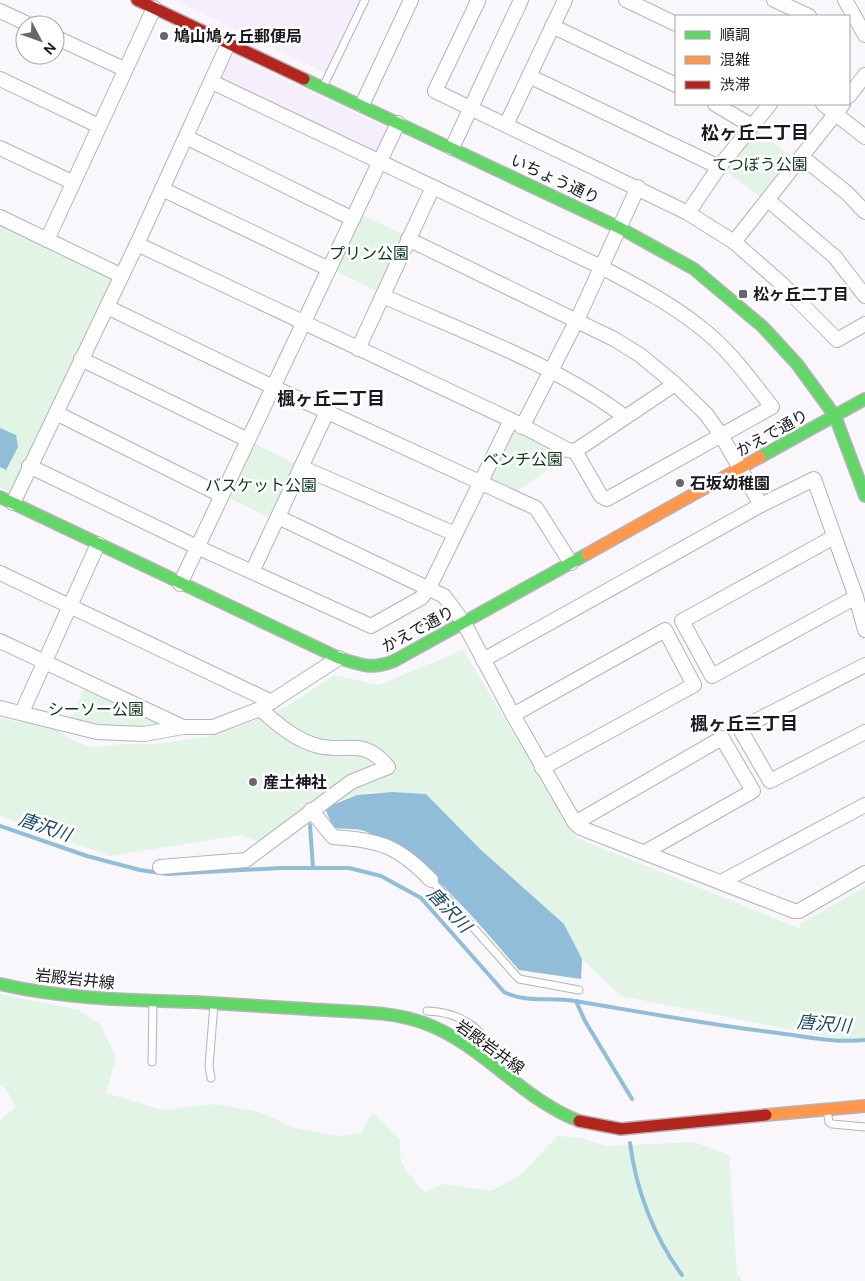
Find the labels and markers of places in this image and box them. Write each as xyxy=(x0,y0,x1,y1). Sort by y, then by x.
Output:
place label: 鳩山鳩ヶ丘郵便局 xyxy=(174,26,302,47)
marker: 鳩山鳩ヶ丘郵便局 xyxy=(158,30,170,42)
place label: 松ヶ丘二丁目 xyxy=(753,284,849,305)
marker: 松ヶ丘二丁目 xyxy=(737,288,749,300)
place label: 石坂幼稚園 xyxy=(690,473,770,494)
marker: 石坂幼稚園 xyxy=(674,477,686,489)
place label: 産土神社 xyxy=(263,772,327,793)
marker: 産土神社 xyxy=(247,776,259,788)

